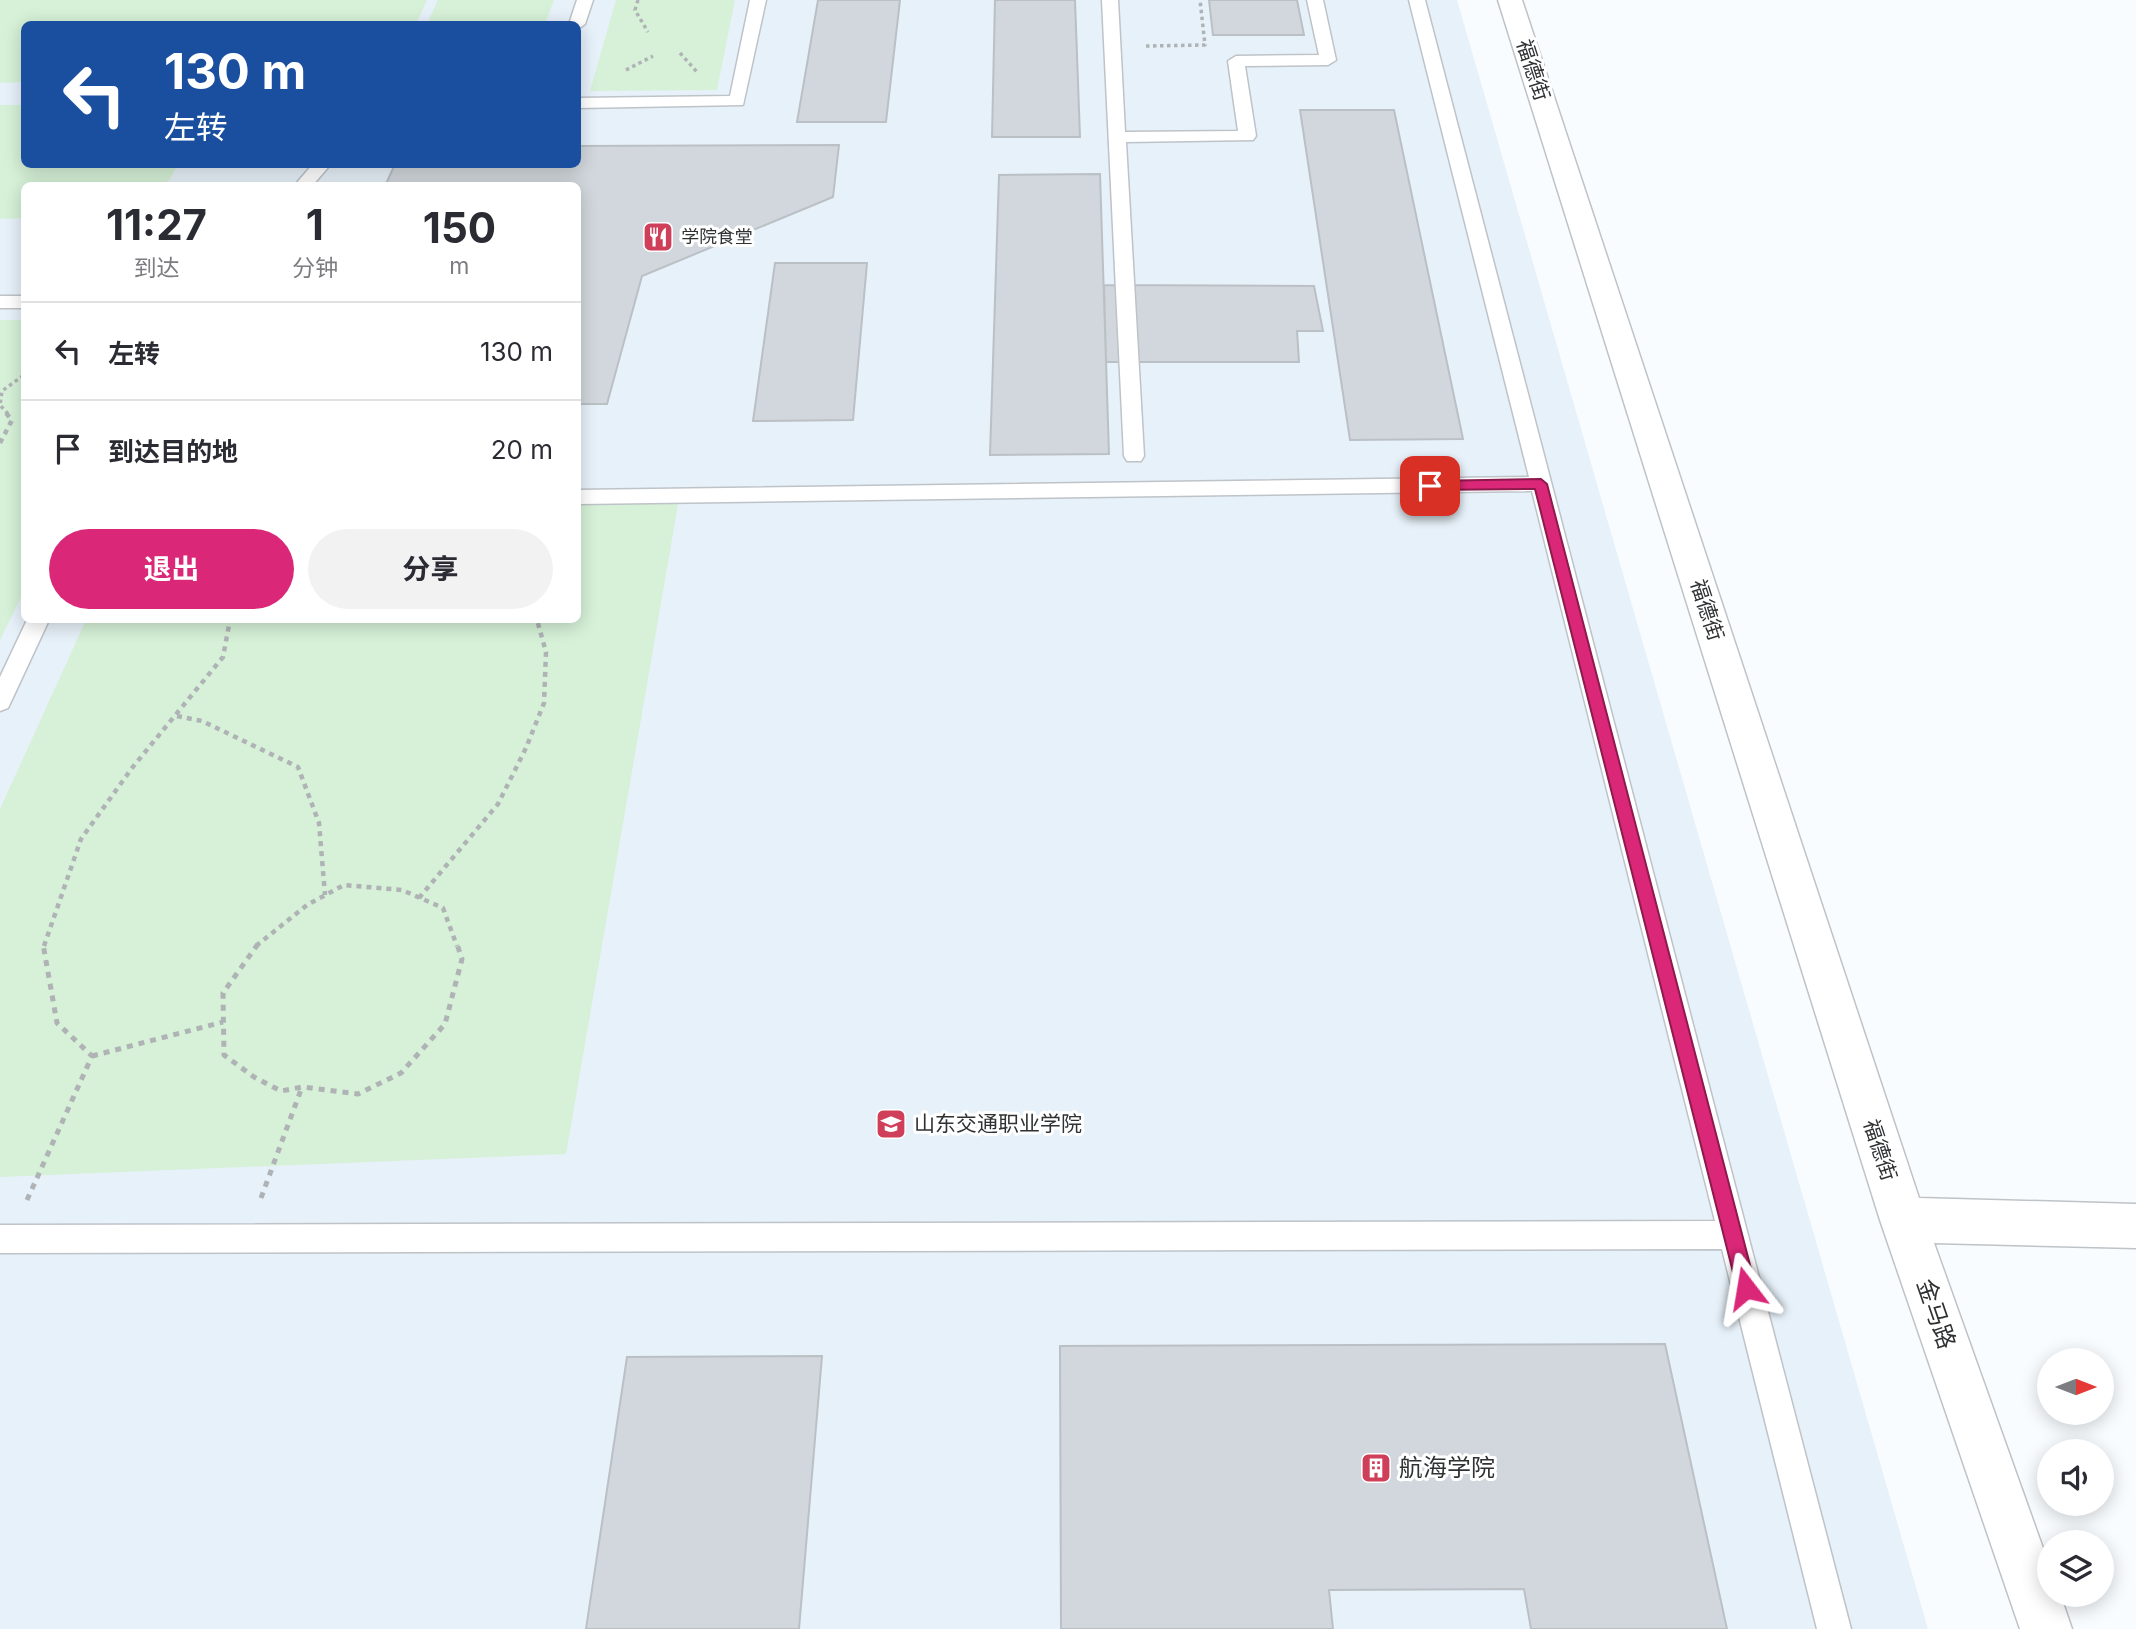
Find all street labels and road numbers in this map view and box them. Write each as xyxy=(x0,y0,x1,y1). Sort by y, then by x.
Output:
street label: 福德街 xyxy=(1512,36,1555,104)
street label: 福德街 xyxy=(1686,576,1729,644)
street label: 福德街 xyxy=(1859,1116,1902,1184)
street label: 金马路 xyxy=(1911,1275,1962,1353)

